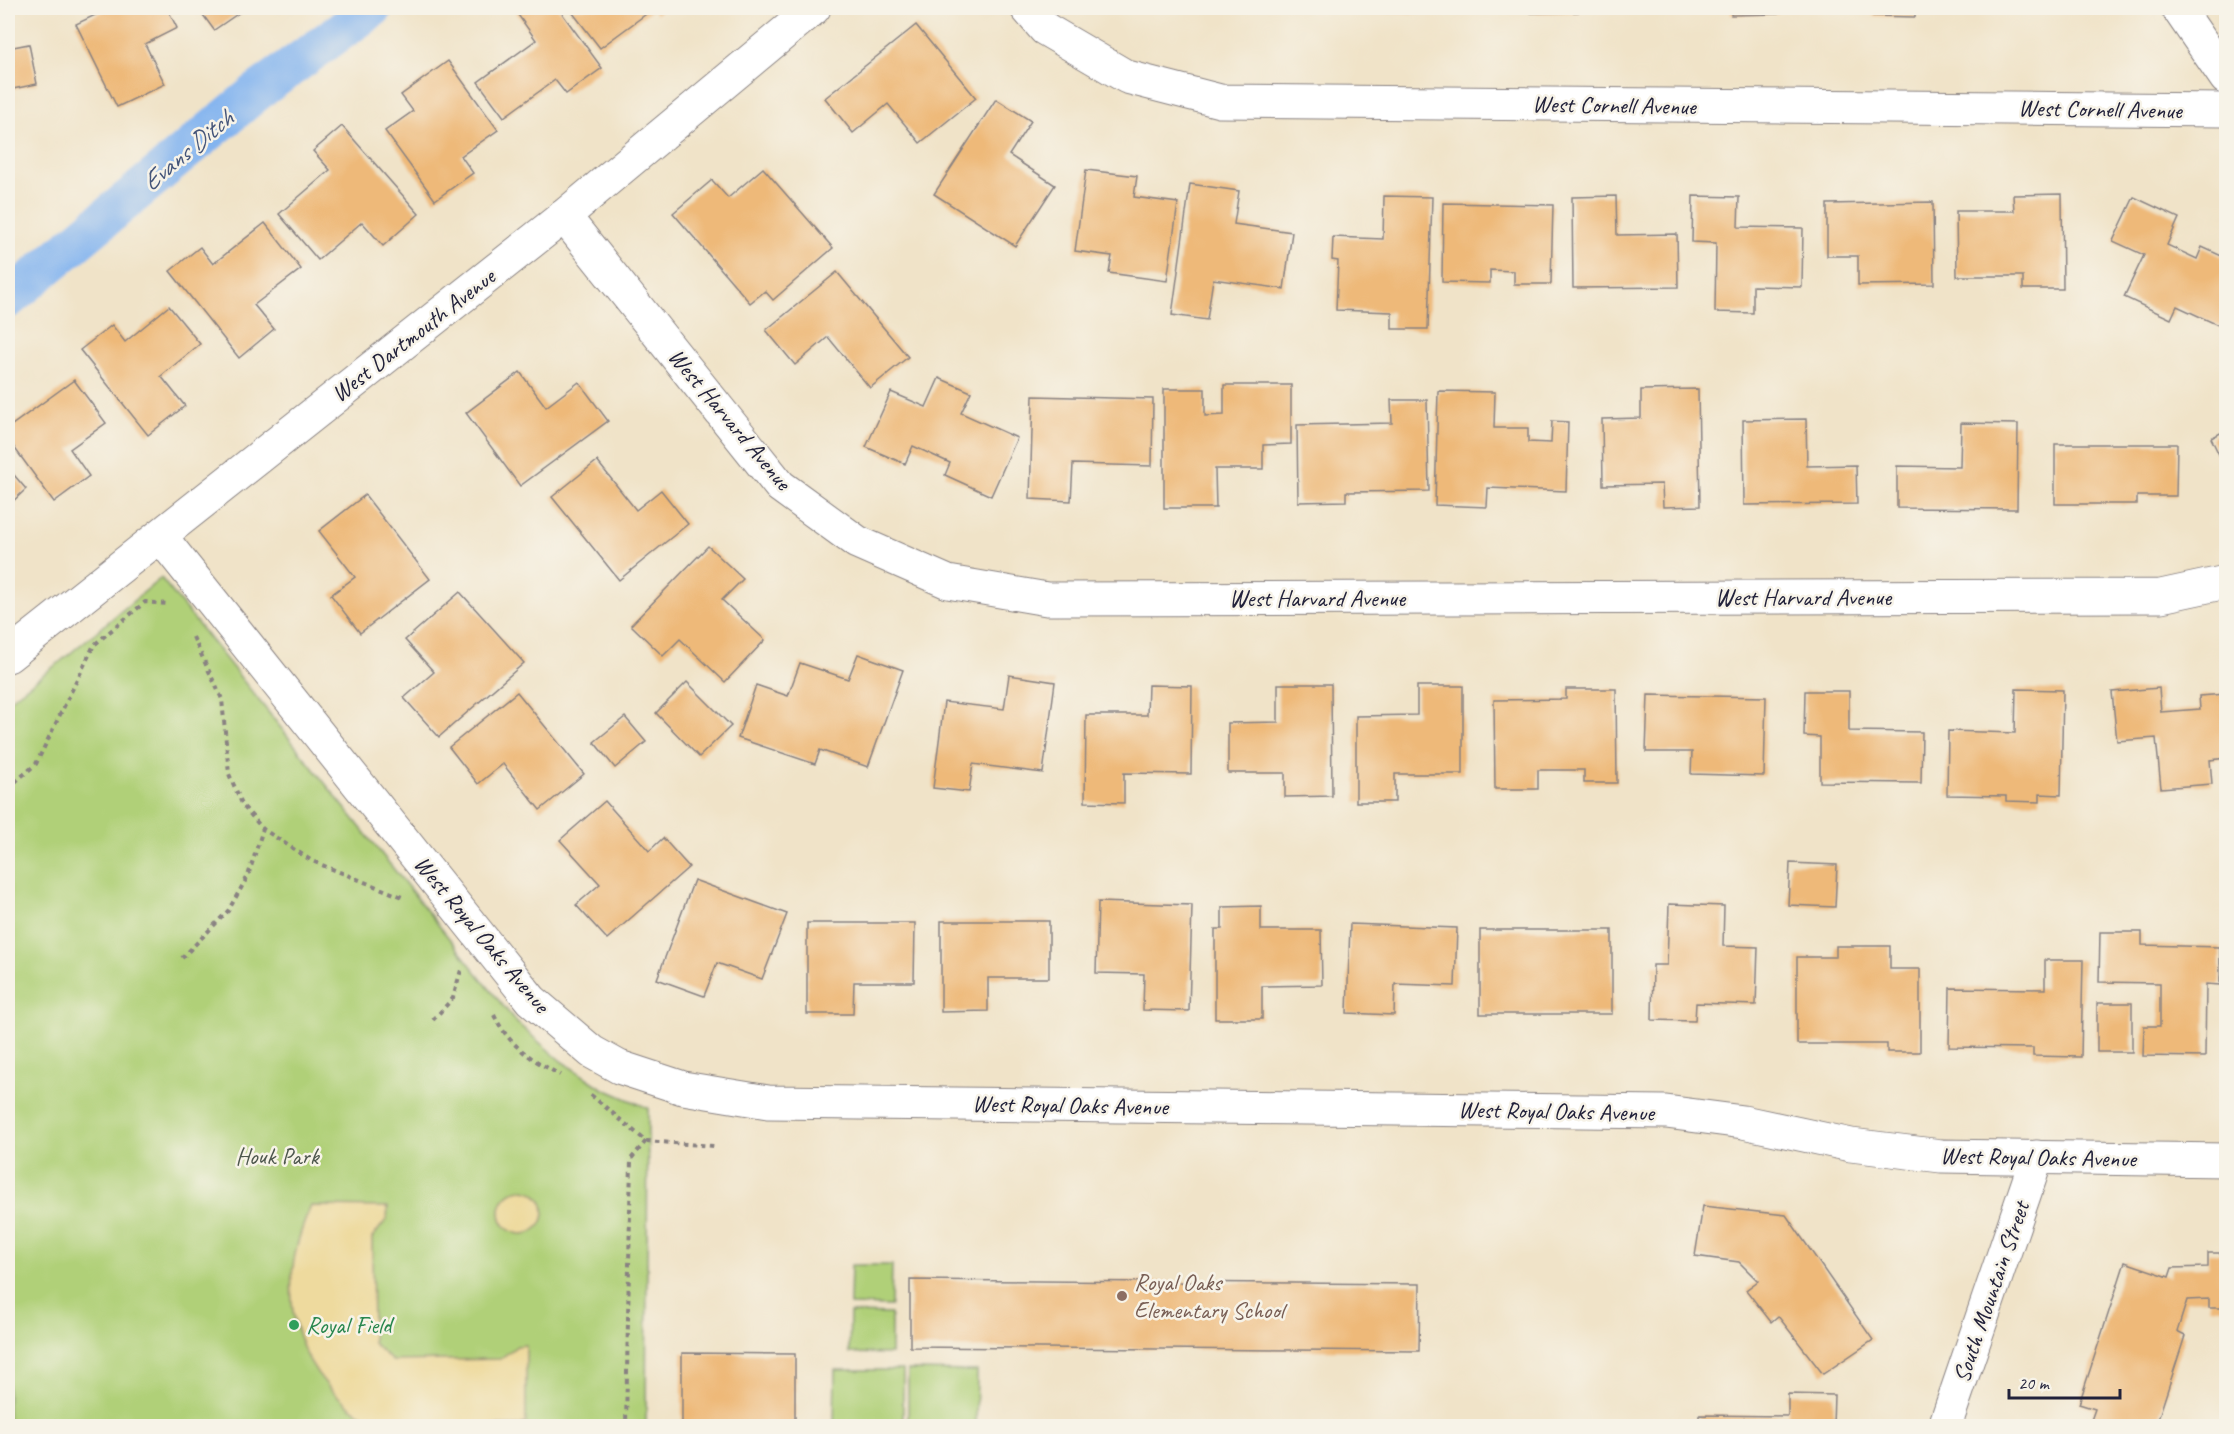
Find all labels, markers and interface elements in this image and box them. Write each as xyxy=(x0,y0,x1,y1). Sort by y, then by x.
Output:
street label: West Cornell Avenue xyxy=(1532,89,1698,121)
street label: West Cornell Avenue xyxy=(2018,93,2184,125)
water label: Evans Ditch xyxy=(135,101,242,198)
street label: West Dartmouth Avenue xyxy=(325,260,503,408)
street label: West Harvard Avenue xyxy=(662,342,799,498)
street label: West Harvard Avenue xyxy=(1715,582,1893,612)
street label: West Harvard Avenue xyxy=(1229,583,1407,613)
street label: West Royal Oaks Avenue xyxy=(408,849,558,1020)
street label: West Royal Oaks Avenue xyxy=(972,1088,1170,1122)
street label: West Royal Oaks Avenue xyxy=(1458,1094,1656,1128)
street label: West Royal Oaks Avenue xyxy=(1940,1140,2138,1174)
park label: Houk Park xyxy=(236,1141,321,1171)
street label: South Mountain Street xyxy=(1946,1196,2037,1386)
place label: Royal Oaks Elementary School xyxy=(1134,1267,1288,1325)
marker: Royal Oaks Elementary School xyxy=(1115,1289,1129,1303)
place label: Royal Field xyxy=(306,1310,395,1340)
marker: Royal Field xyxy=(287,1318,301,1332)
scale bar xyxy=(2009,1362,2120,1400)
text: 20 m xyxy=(2018,1372,2051,1394)

